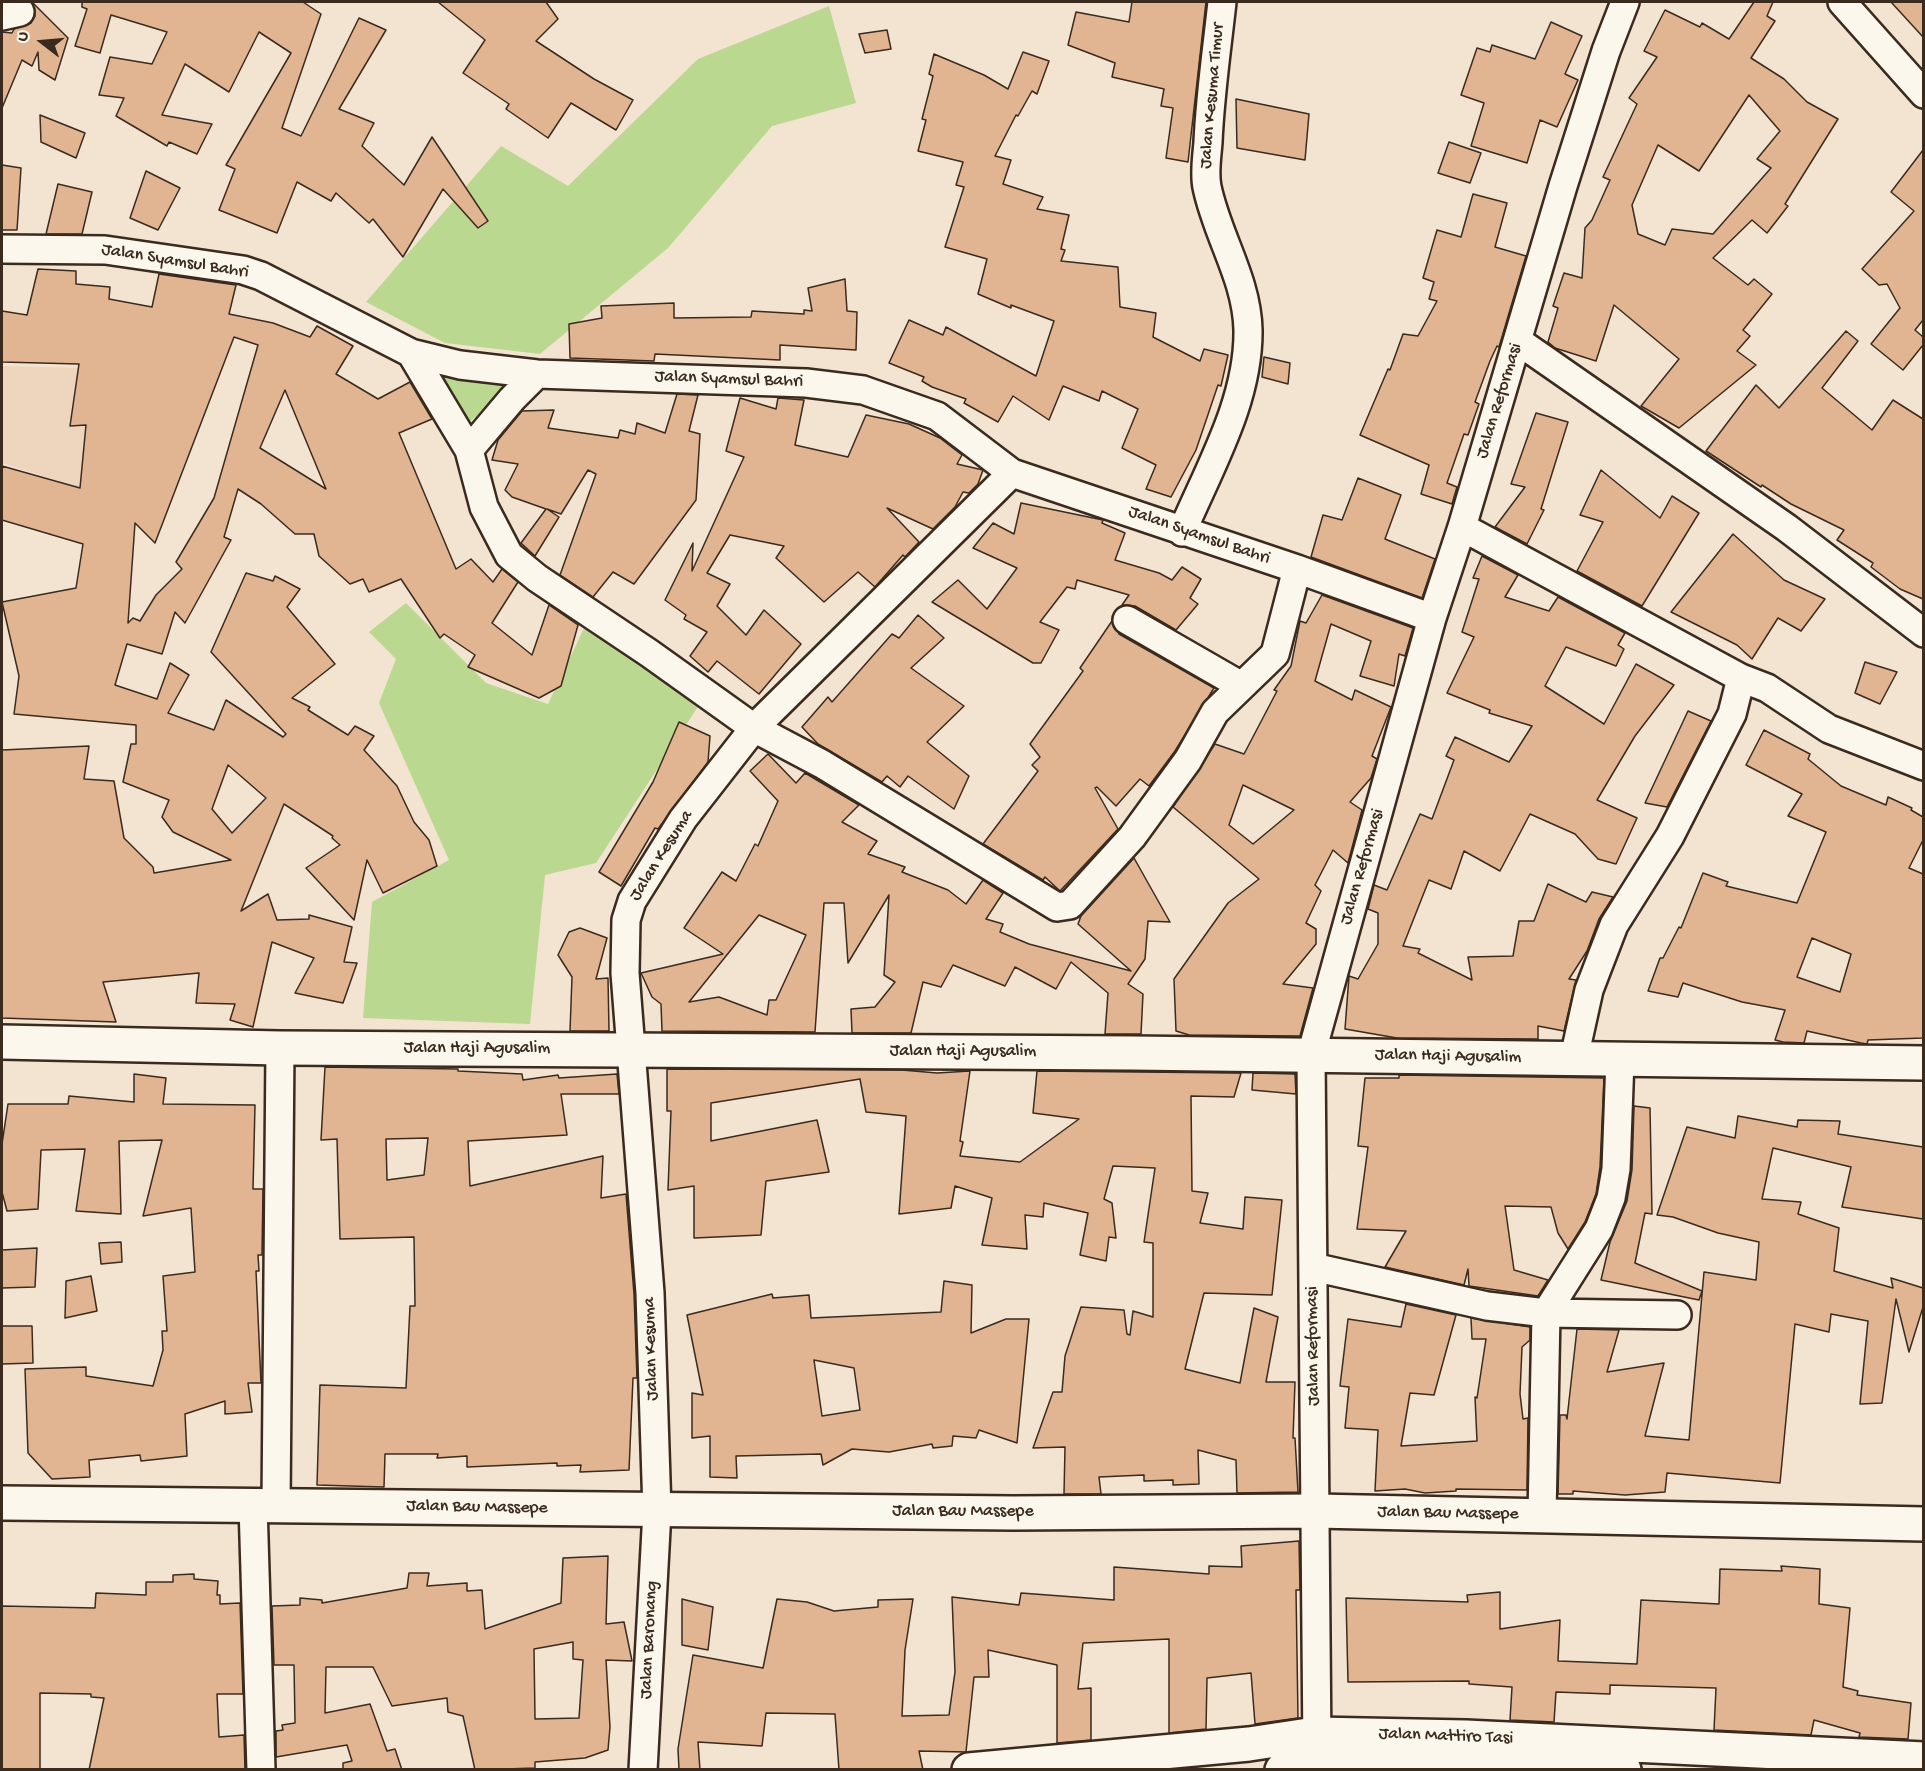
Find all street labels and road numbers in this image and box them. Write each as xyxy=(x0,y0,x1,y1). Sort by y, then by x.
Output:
street label: Jalan Kesuma Timur xyxy=(1196,22,1230,170)
street label: Jalan Syamsul Bahri xyxy=(100,240,250,284)
street label: Jalan Reformasi xyxy=(1472,341,1528,461)
street label: Jalan Syamsul Bahri xyxy=(654,367,804,393)
street label: Jalan Syamsul Bahri xyxy=(1125,502,1273,570)
street label: Jalan Kesuma xyxy=(625,806,699,906)
street label: Jalan Reformasi xyxy=(1336,807,1390,927)
street label: Jalan Haji Agusalim xyxy=(404,1038,550,1060)
street label: Jalan Haji Agusalim xyxy=(890,1041,1036,1063)
street label: Jalan Haji Agusalim xyxy=(1375,1045,1521,1069)
street label: Jalan Reformasi xyxy=(1302,1286,1326,1406)
street label: Jalan Kesuma xyxy=(639,1297,665,1401)
street label: Jalan Bau Massepe xyxy=(406,1496,548,1520)
street label: Jalan Bau Massepe xyxy=(892,1501,1034,1523)
street label: Jalan Bau Massepe xyxy=(1377,1502,1519,1526)
street label: Jalan Baronang xyxy=(636,1580,664,1700)
street label: Jalan Mattiro Tasi xyxy=(1378,1724,1514,1750)

